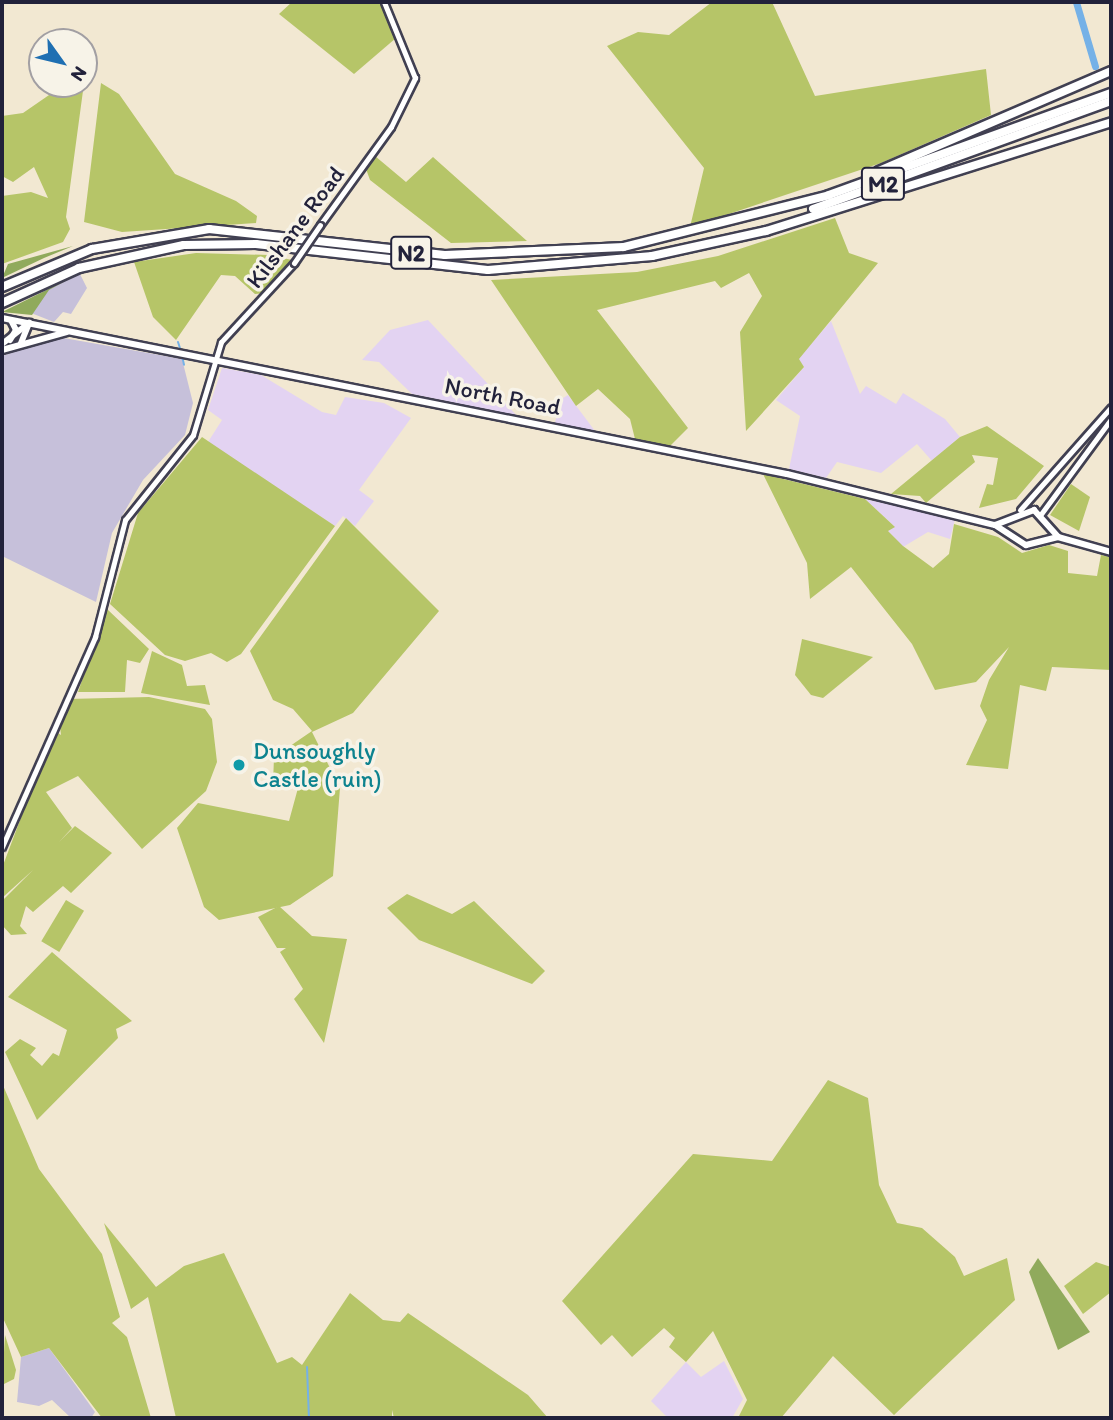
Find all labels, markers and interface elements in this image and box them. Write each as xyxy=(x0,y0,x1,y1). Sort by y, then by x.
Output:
north arrow xyxy=(28,28,98,98)
text: N xyxy=(66,62,92,86)
street label: Kilshane Road xyxy=(240,160,350,294)
road number: M2 xyxy=(860,164,906,204)
road number: N2 xyxy=(390,234,432,272)
street label: North Road xyxy=(443,371,563,421)
place label: Dunsoughly Castle (ruin) xyxy=(253,737,382,793)
marker: Dunsoughly Castle (ruin) xyxy=(231,757,247,773)

